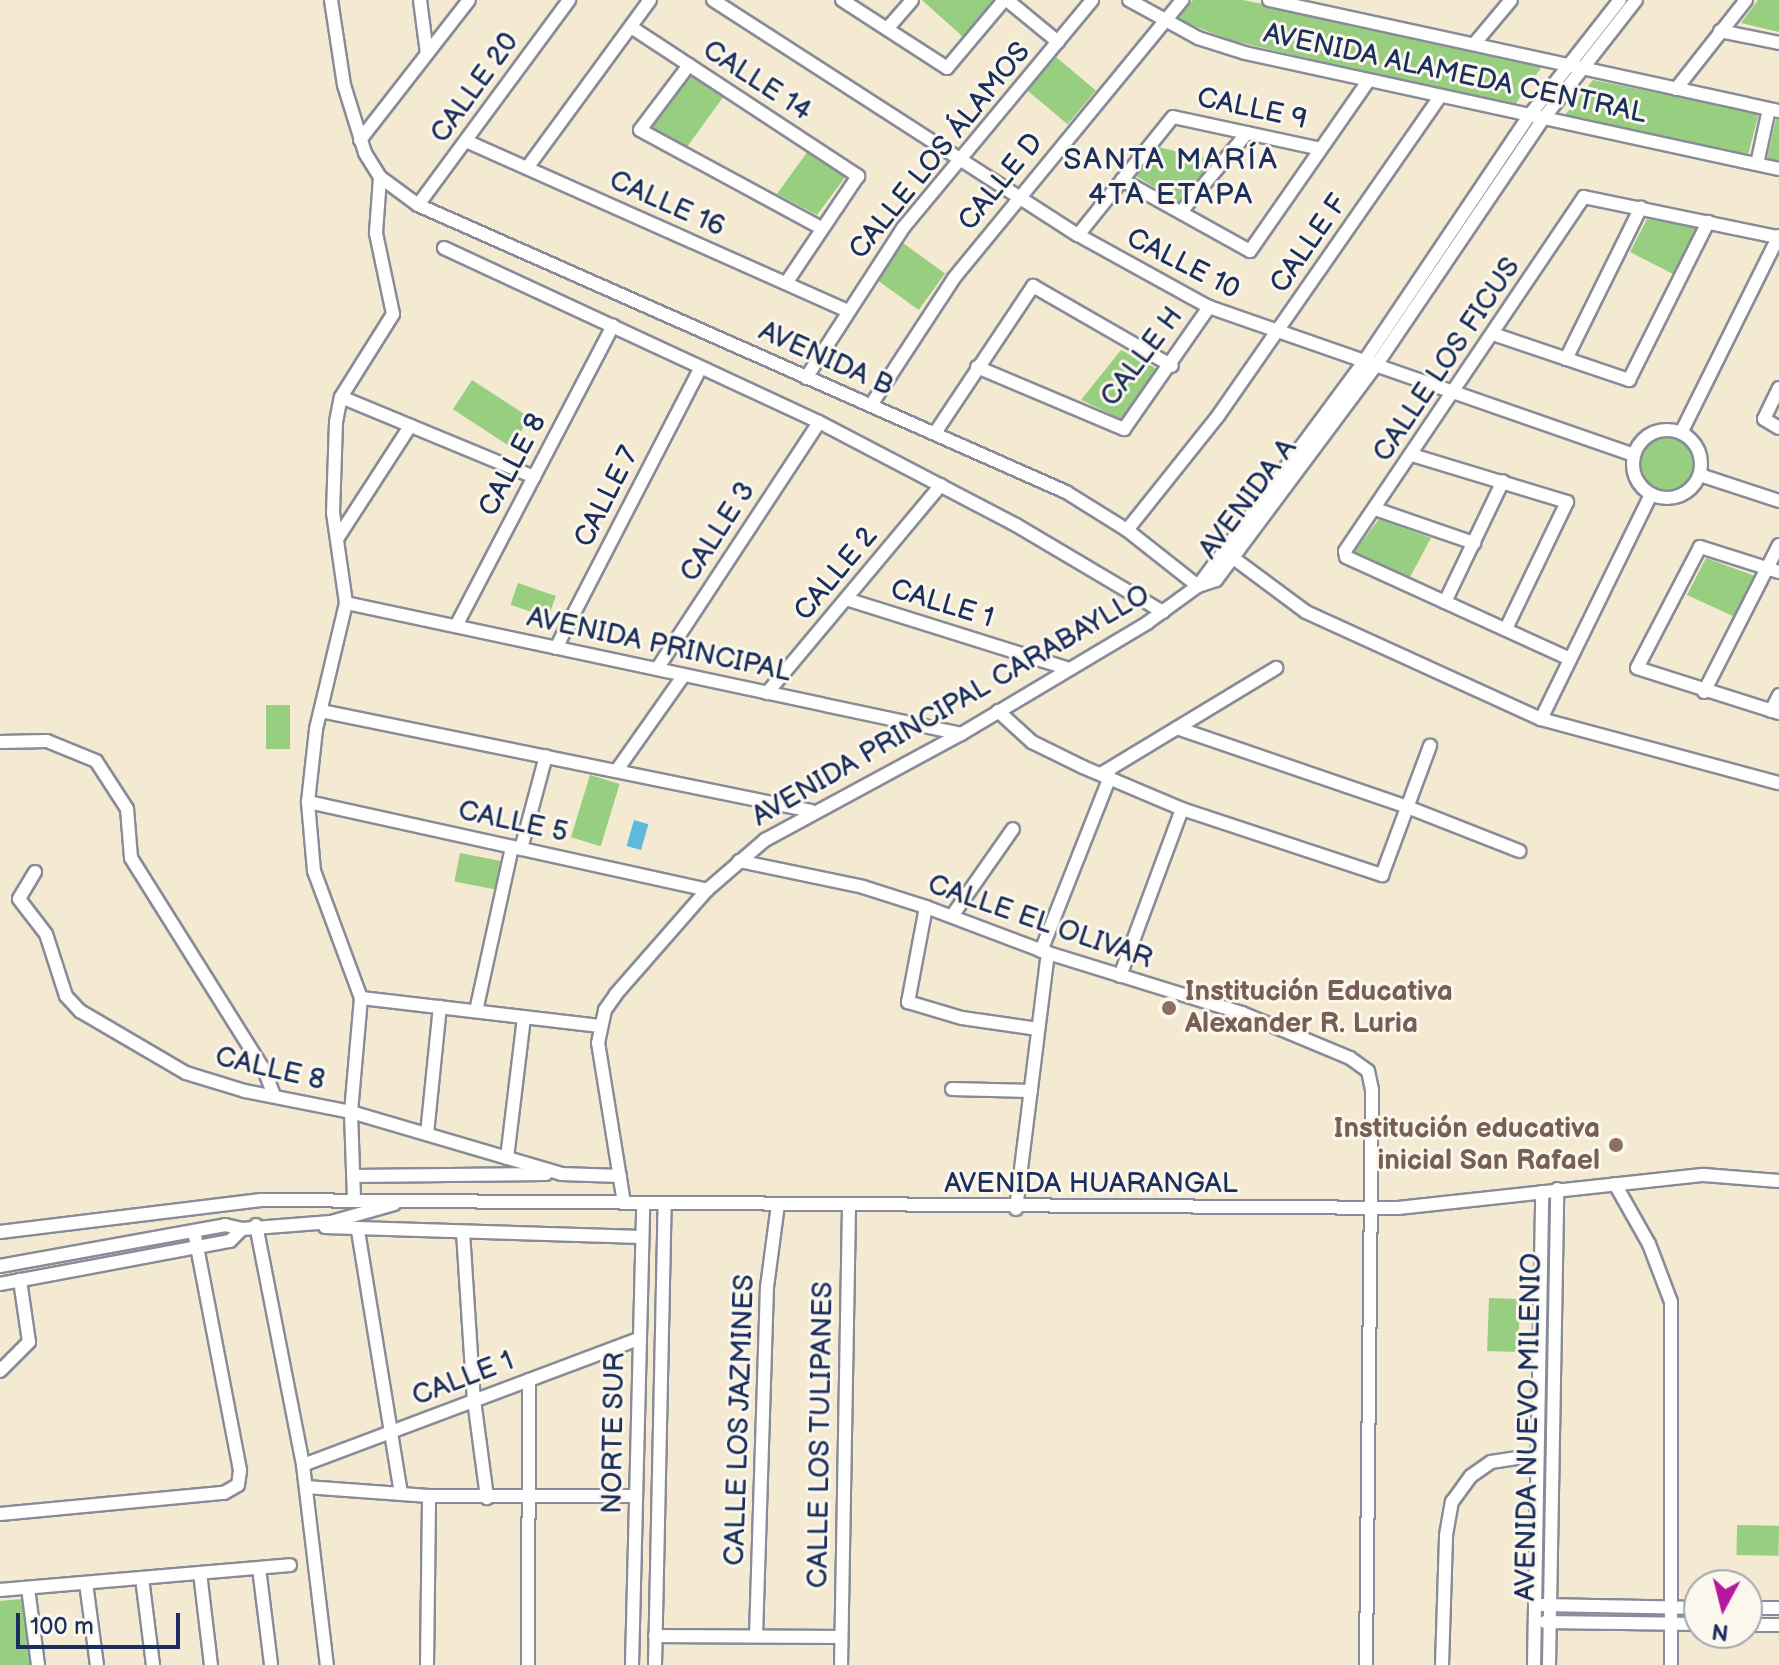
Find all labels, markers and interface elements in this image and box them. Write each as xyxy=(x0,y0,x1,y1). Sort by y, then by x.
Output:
street label: AVENIDA ALAMEDA CENTRAL xyxy=(1260,17,1650,131)
street label: CALLE 20 xyxy=(424,26,526,150)
street label: CALLE 14 xyxy=(696,33,818,129)
street label: CALLE LOS ÁLAMOS xyxy=(842,36,1038,266)
street label: CALLE 9 xyxy=(1194,81,1310,137)
street label: CALLE D xyxy=(952,126,1050,238)
district label: SANTA MARÍA 4TA ETAPA xyxy=(1063,142,1279,212)
street label: CALLE 16 xyxy=(604,164,730,244)
street label: CALLE F xyxy=(1263,189,1355,299)
street label: CALLE 10 xyxy=(1121,221,1245,307)
street label: CALLE LOS FICUS xyxy=(1366,252,1528,468)
street label: CALLE H xyxy=(1094,301,1190,413)
street label: AVENIDA B xyxy=(754,314,898,404)
street label: CALLE 8 xyxy=(472,408,554,522)
street label: AVENIDA A xyxy=(1192,432,1304,566)
street label: CALLE 7 xyxy=(567,441,647,553)
street label: CALLE 3 xyxy=(673,476,763,588)
street label: CALLE 2 xyxy=(787,520,885,628)
street label: CALLE 1 xyxy=(886,572,998,636)
street label: AVENIDA PRINCIPAL CARABAYLLO xyxy=(746,578,1156,834)
street label: AVENIDA PRINCIPAL xyxy=(524,601,794,689)
street label: CALLE 5 xyxy=(455,794,571,850)
street label: CALLE EL OLIVAR xyxy=(923,868,1157,976)
place label: Institución Educativa Alexander R. Luria xyxy=(1185,975,1453,1041)
marker: Institución Educativa Alexander R. Luria xyxy=(1160,999,1178,1017)
street label: CALLE 8 xyxy=(212,1040,328,1098)
place label: Institución educativa inicial San Rafael xyxy=(1334,1112,1600,1178)
marker: Institución educativa inicial San Rafael xyxy=(1607,1136,1625,1154)
street label: AVENIDA HUARANGAL xyxy=(944,1167,1238,1201)
street label: AVENIDA NUEVO MILENIO xyxy=(1509,1253,1549,1601)
street label: CALLE LOS JAZMINES xyxy=(718,1273,762,1567)
street label: CALLE LOS TULIPANES xyxy=(802,1281,840,1589)
street label: CALLE 1 xyxy=(407,1344,519,1414)
street label: NORTE SUR xyxy=(596,1351,632,1515)
north arrow xyxy=(1683,1569,1763,1649)
scale bar xyxy=(20,1597,184,1647)
text: 100 m xyxy=(30,1612,94,1641)
text: N xyxy=(1710,1617,1730,1646)

